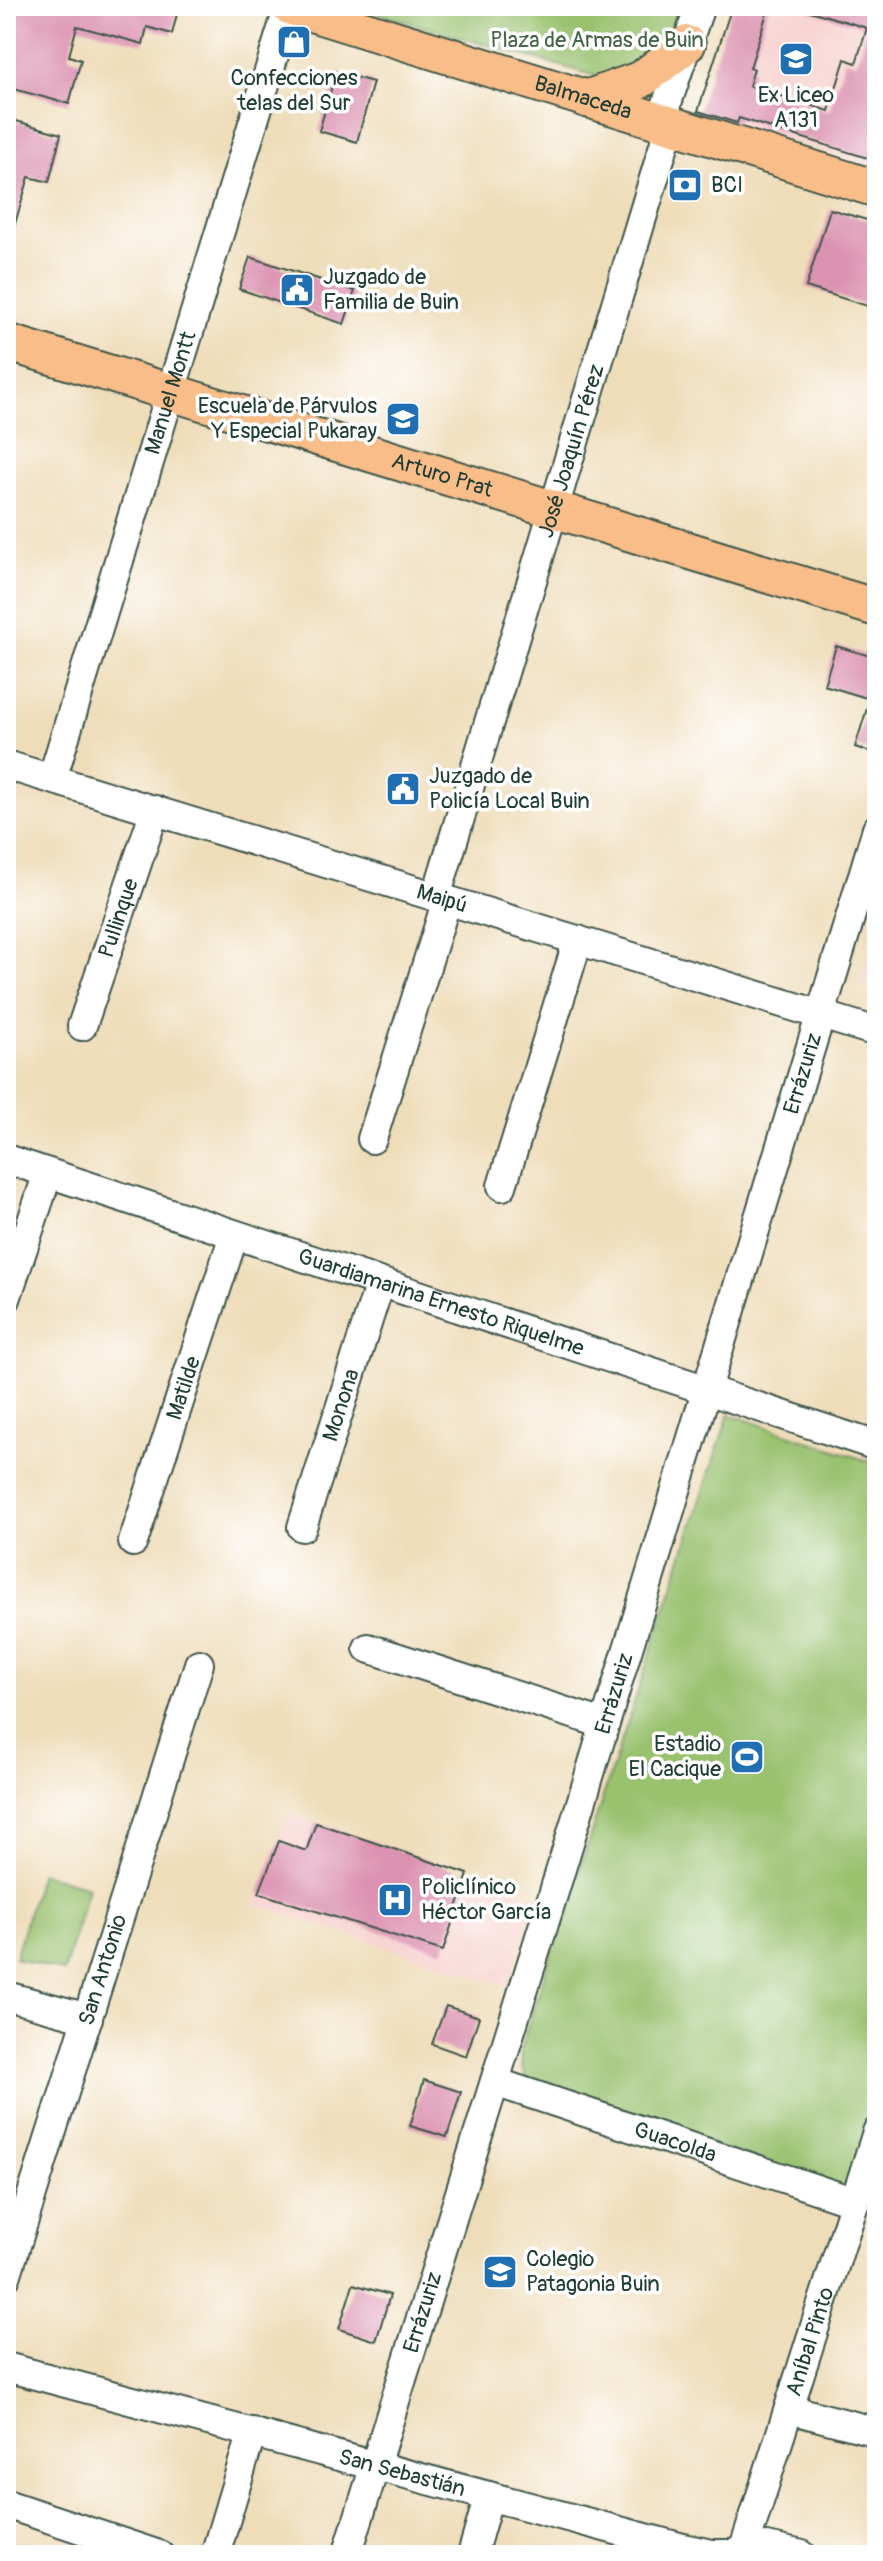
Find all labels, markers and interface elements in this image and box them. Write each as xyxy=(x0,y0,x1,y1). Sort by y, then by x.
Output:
shop icon: Confecciones telas del Sur xyxy=(275,23,313,61)
park label: Plaza de Armas de Buin xyxy=(490,26,704,54)
school or university icon: Ex Liceo A131 xyxy=(777,40,815,78)
place label: Confecciones telas del Sur xyxy=(230,64,358,117)
street label: Balmaceda xyxy=(531,69,635,126)
place label: Ex Liceo A131 xyxy=(758,81,834,134)
bank icon: BCI xyxy=(666,166,704,204)
place label: BCI xyxy=(711,171,743,199)
place label: Juzgado de Familia de Buin xyxy=(323,263,459,316)
public building icon: Juzgado de Familia de Buin xyxy=(278,271,316,309)
street label: Manuel Montt xyxy=(138,328,203,458)
street label: José Joaquín Pérez xyxy=(532,361,611,541)
place label: Escuela de Párvulos Y Especial Pukaray xyxy=(198,392,377,445)
school or university icon: Escuela de Párvulos Y Especial Pukaray xyxy=(384,400,422,438)
street label: Arturo Prat xyxy=(388,447,496,504)
place label: Juzgado de Policía Local Buin xyxy=(429,762,590,815)
public building icon: Juzgado de Policía Local Buin xyxy=(384,770,422,808)
street label: Pullinque xyxy=(92,874,145,961)
street label: Maipú xyxy=(413,878,471,920)
street label: Errázuriz xyxy=(777,1030,828,1117)
street label: Guardiamarina Ernesto Riquelme xyxy=(294,1242,588,1363)
street label: Matilde xyxy=(160,1353,207,1424)
street label: Monona xyxy=(316,1365,366,1445)
street label: Errázuriz xyxy=(589,1650,640,1737)
place label: Estadio El Cacique xyxy=(628,1730,721,1783)
sports icon: Estadio El Cacique xyxy=(728,1738,766,1776)
place label: Policlínico Héctor García xyxy=(421,1873,551,1926)
hospital icon: Policlínico Héctor García xyxy=(376,1881,414,1919)
street label: San Antonio xyxy=(72,1911,133,2029)
street label: Guacolda xyxy=(630,2115,720,2169)
place label: Colegio Patagonia Buin xyxy=(526,2245,660,2298)
school or university icon: Colegio Patagonia Buin xyxy=(481,2253,519,2291)
street label: Errázuriz xyxy=(397,2269,448,2356)
street label: Aníbal Pinto xyxy=(780,2283,841,2400)
street label: San Sebastián xyxy=(336,2443,468,2503)

